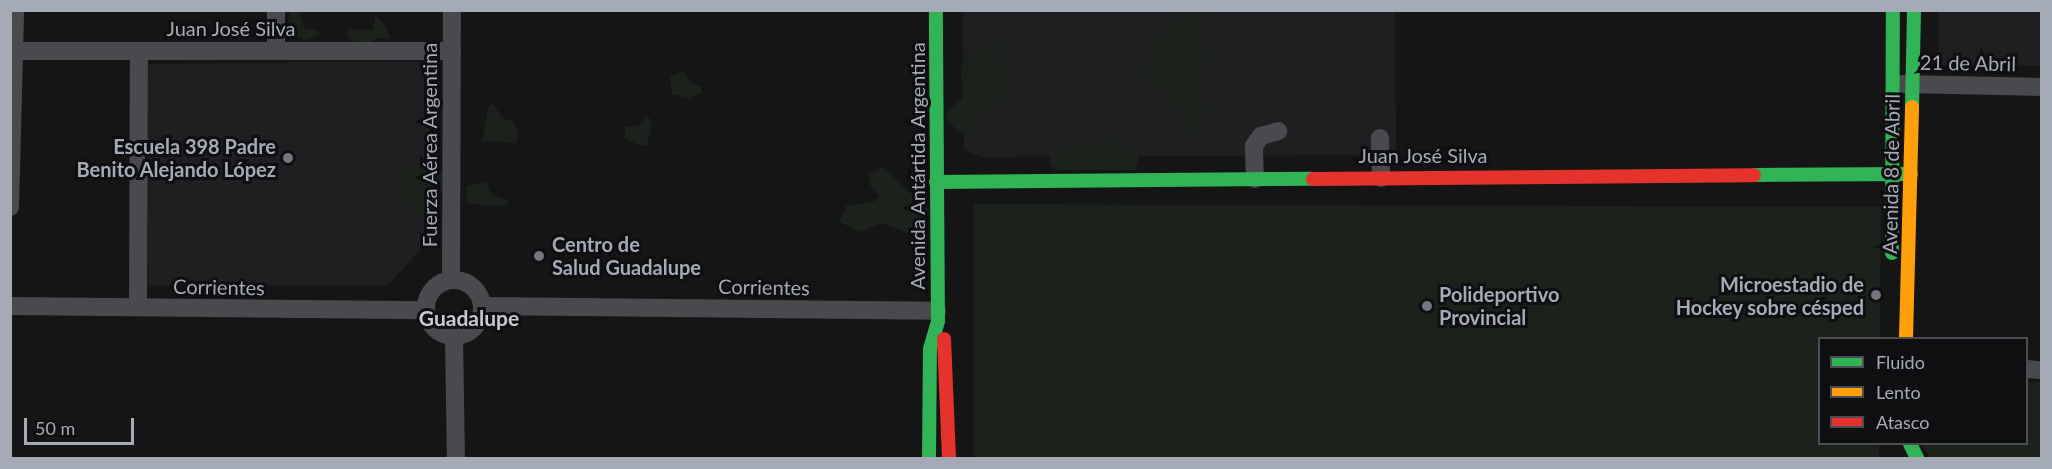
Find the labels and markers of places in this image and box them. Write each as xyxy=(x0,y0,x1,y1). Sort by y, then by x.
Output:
place label: Escuela 398 Padre Benito Alejando López xyxy=(76,134,276,181)
marker: Escuela 398 Padre Benito Alejando López xyxy=(281,151,295,165)
place label: Centro de Salud Guadalupe xyxy=(552,232,701,279)
marker: Centro de Salud Guadalupe xyxy=(530,247,548,265)
place label: Microestadio de Hockey sobre césped xyxy=(1675,272,1864,319)
place label: Polideportivo Provincial xyxy=(1439,282,1559,329)
marker: Microestadio de Hockey sobre césped xyxy=(1869,288,1883,302)
marker: Polideportivo Provincial xyxy=(1420,299,1434,313)

